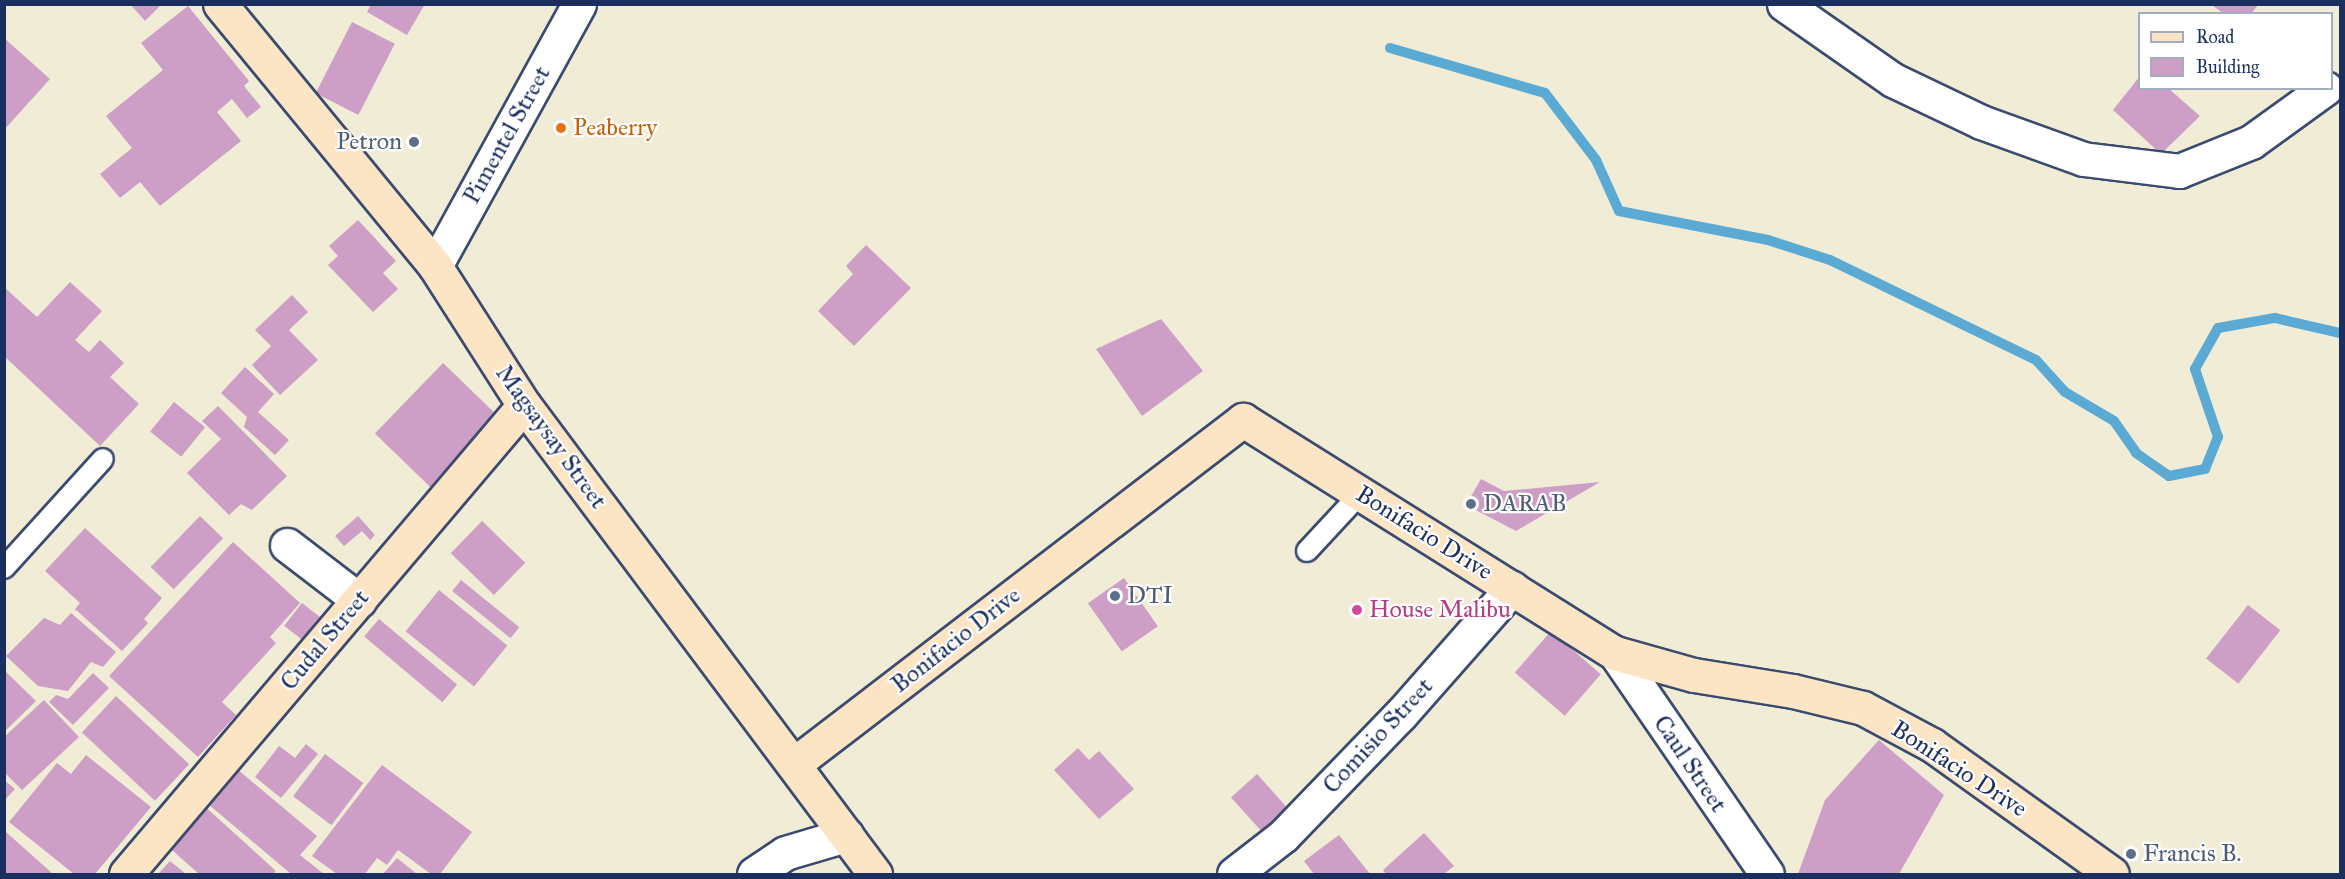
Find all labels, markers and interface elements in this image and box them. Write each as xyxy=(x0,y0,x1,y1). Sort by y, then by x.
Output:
legend xyxy=(2138,12,2333,90)
text: Road xyxy=(2196,26,2234,48)
text: Building xyxy=(2196,56,2259,78)
street label: Pimentel Street xyxy=(457,61,557,209)
place label: Peaberry xyxy=(573,114,657,142)
marker: Peaberry xyxy=(554,121,568,135)
place label: Petron xyxy=(336,128,402,156)
marker: Petron xyxy=(407,135,421,149)
street label: Magsaysay Street xyxy=(489,360,613,514)
street label: Bonifacio Drive xyxy=(1350,480,1498,586)
place label: DARAB xyxy=(1483,490,1567,518)
marker: DARAB xyxy=(1464,497,1478,511)
street label: Bonifacio Drive xyxy=(886,581,1026,699)
place label: DTI xyxy=(1127,582,1173,610)
street label: Cudal Street xyxy=(275,584,375,696)
marker: DTI xyxy=(1108,589,1122,603)
place label: House Malibu xyxy=(1369,596,1511,624)
marker: House Malibu xyxy=(1350,603,1364,617)
street label: Comisio Street xyxy=(1317,672,1439,800)
street label: Caul Street xyxy=(1647,710,1733,818)
street label: Bonifacio Drive xyxy=(1886,715,2032,823)
place label: Francis B. xyxy=(2143,840,2242,868)
marker: Francis B. xyxy=(2124,847,2138,861)

